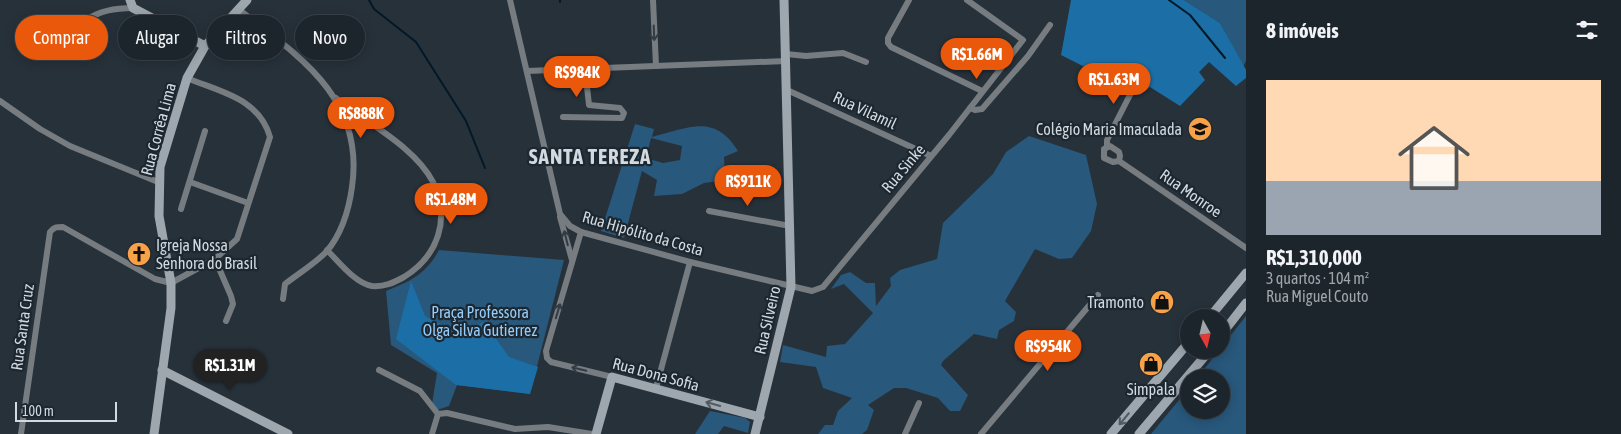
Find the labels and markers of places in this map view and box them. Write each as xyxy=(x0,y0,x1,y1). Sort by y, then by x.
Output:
pin: R$1.66M xyxy=(931,38,1023,80)
pin: R$984K xyxy=(536,56,618,98)
pin: R$1.63M xyxy=(1068,62,1160,105)
pin: R$888K xyxy=(320,96,402,139)
school or university icon: Colégio Maria Imaculada xyxy=(1187,116,1213,142)
place label: Colégio Maria Imaculada xyxy=(1036,120,1182,139)
pin: R$911K xyxy=(707,164,789,207)
pin: R$1.48M xyxy=(405,182,497,225)
place label: Igreja Nossa Senhora do Brasil xyxy=(156,236,258,272)
church icon: Igreja Nossa Senhora do Brasil xyxy=(126,241,152,267)
shop icon: Tramonto xyxy=(1149,289,1175,315)
place label: Tramonto xyxy=(1087,293,1144,311)
pin: R$954K xyxy=(1007,330,1089,372)
pin: R$1.31M xyxy=(184,348,276,391)
shop icon: Simpala xyxy=(1138,351,1164,377)
place label: Simpala xyxy=(1127,380,1175,399)

